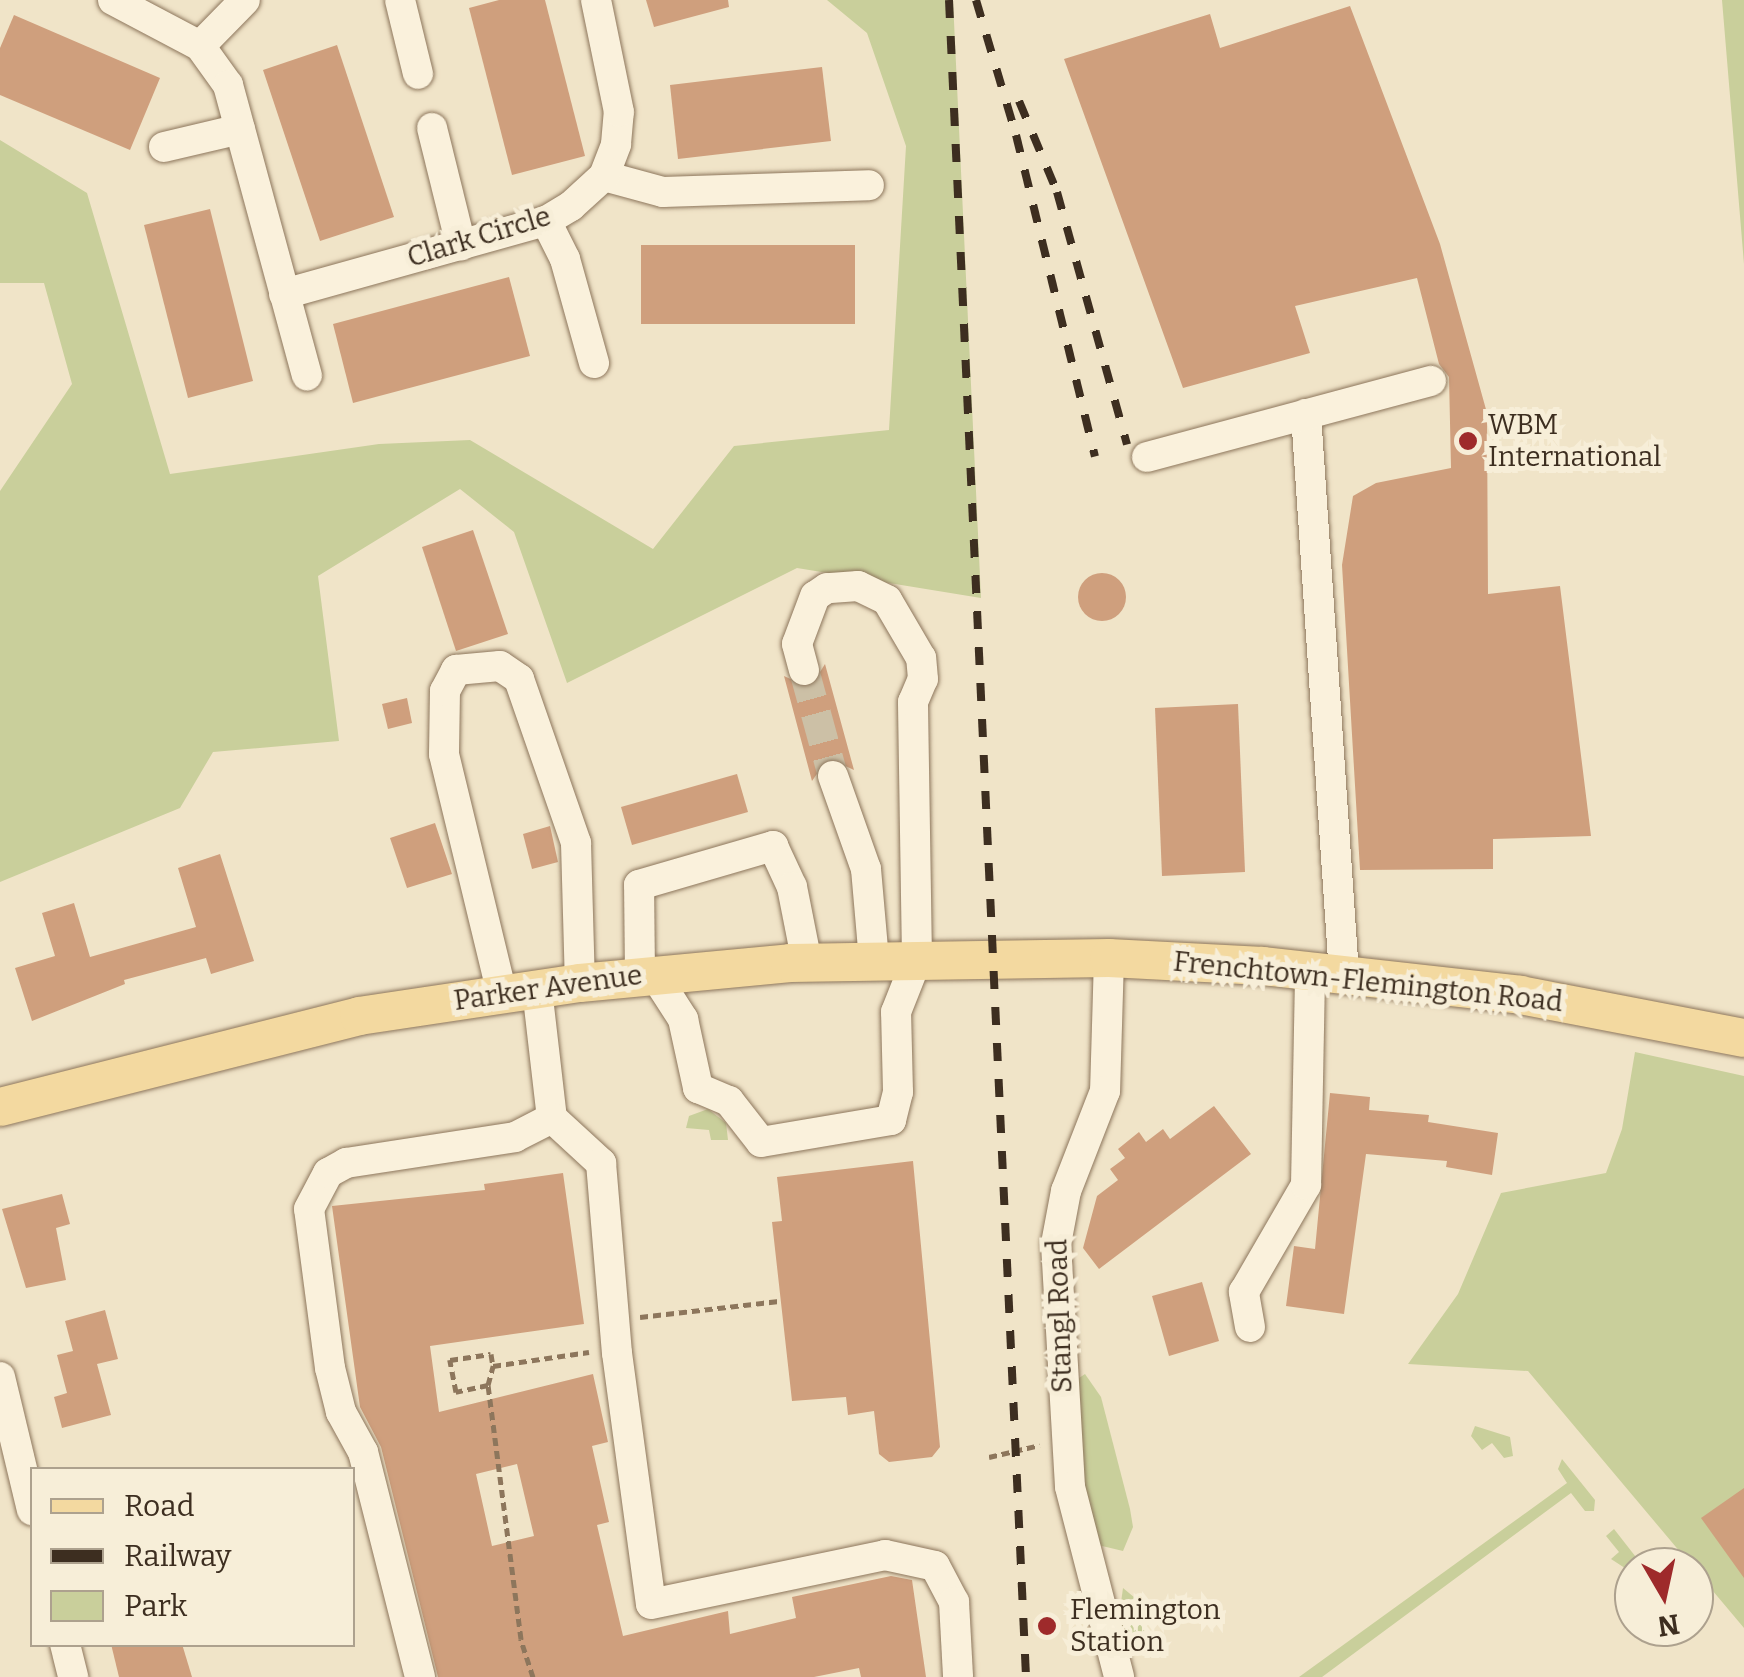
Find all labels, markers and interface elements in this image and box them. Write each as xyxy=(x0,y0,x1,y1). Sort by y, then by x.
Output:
street label: Clark Circle xyxy=(403,199,555,275)
place label: WBM International xyxy=(1488,408,1661,474)
marker: WBM International xyxy=(1457,430,1479,452)
street label: Frenchtown-Flemington Road xyxy=(1172,945,1564,1019)
street label: Parker Avenue xyxy=(452,958,644,1018)
street label: Stangl Road xyxy=(1041,1238,1079,1394)
legend xyxy=(30,1467,355,1647)
text: Road xyxy=(124,1488,195,1524)
text: Railway xyxy=(124,1538,231,1574)
north arrow xyxy=(1614,1547,1714,1647)
text: Park xyxy=(124,1588,187,1624)
place label: Flemington Station xyxy=(1070,1593,1221,1659)
text: N xyxy=(1655,1607,1682,1643)
marker: Flemington Station xyxy=(1034,1613,1060,1639)

